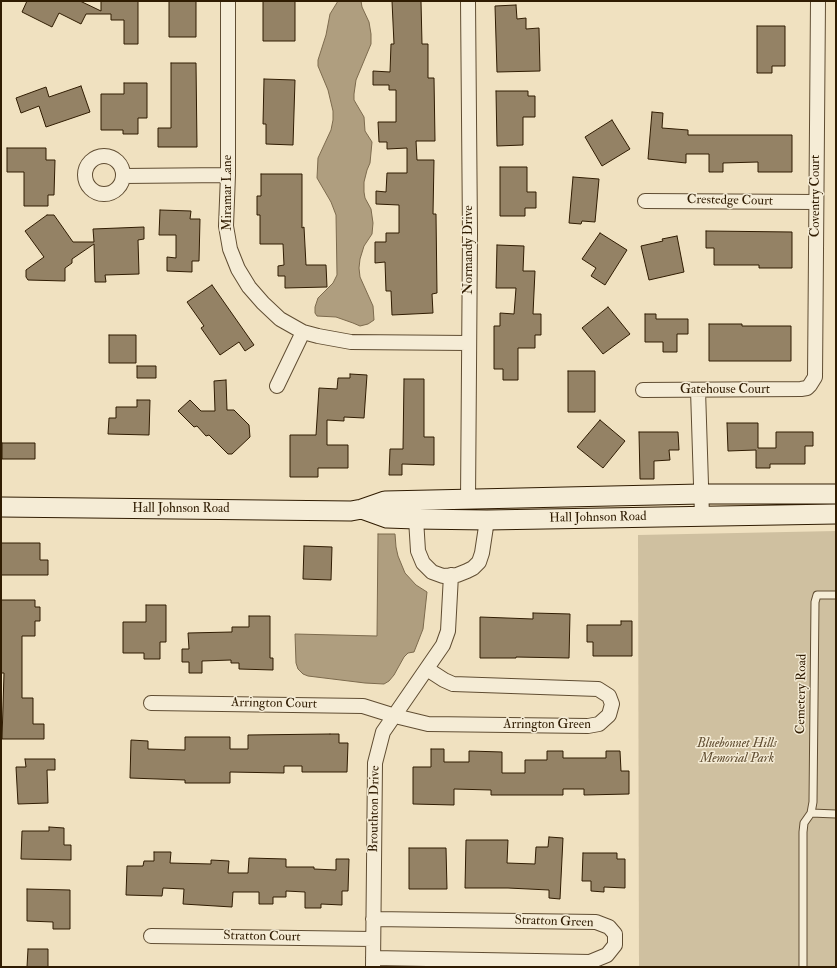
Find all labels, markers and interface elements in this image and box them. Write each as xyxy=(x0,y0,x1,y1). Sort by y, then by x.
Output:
street label: Miramar Lane xyxy=(220,155,236,231)
street label: Coventry Court xyxy=(808,155,824,237)
street label: Crestedge Court xyxy=(687,192,773,210)
street label: Normandy Drive xyxy=(461,205,477,295)
street label: Gatehouse Court xyxy=(680,382,770,398)
street label: Hall Johnson Road xyxy=(132,501,230,517)
street label: Hall Johnson Road xyxy=(549,509,647,527)
street label: Cemetery Road xyxy=(793,654,811,734)
street label: Arrington Court xyxy=(231,695,317,713)
street label: Arrington Green xyxy=(503,717,591,733)
park label: Bluebonnet Hills Memorial Park xyxy=(697,736,777,767)
street label: Brouthton Drive xyxy=(366,765,384,853)
street label: Stratton Green xyxy=(514,913,594,931)
street label: Stratton Court xyxy=(223,929,301,945)

